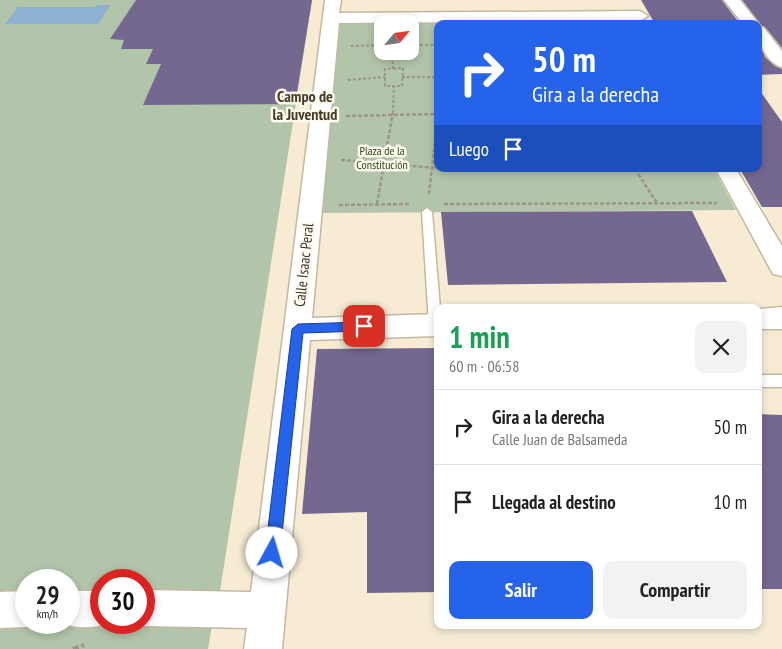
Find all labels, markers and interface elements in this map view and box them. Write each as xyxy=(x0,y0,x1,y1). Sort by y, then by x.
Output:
north arrow xyxy=(374,15,419,60)
map controls xyxy=(374,15,419,60)
text: 50 m xyxy=(532,36,596,82)
icon: right xyxy=(449,40,514,105)
text: Gira a la derecha xyxy=(532,80,659,108)
district label: Campo de la Juventud xyxy=(273,86,337,124)
icon: arrive xyxy=(499,135,527,163)
text: Luego xyxy=(449,137,489,161)
park label: Plaza de la Constitución xyxy=(356,143,408,172)
street label: Calle Isaac Peral xyxy=(290,222,317,308)
pin xyxy=(343,305,385,347)
icon: arrive xyxy=(350,312,378,340)
text: 1 min xyxy=(449,317,510,356)
button: close xyxy=(695,321,747,373)
text: 60 m · 06:58 xyxy=(449,356,520,376)
text: Gira a la derecha xyxy=(492,405,605,429)
icon: right xyxy=(449,413,477,441)
text: 50 m xyxy=(714,415,747,439)
text: Calle Juan de Balsameda xyxy=(492,429,627,449)
icon: arrive xyxy=(449,488,477,516)
text: Llegada al destino xyxy=(492,490,616,514)
text: 10 m xyxy=(714,490,747,514)
position arrow xyxy=(245,526,297,578)
button: Salir xyxy=(449,561,593,619)
button: Compartir xyxy=(603,561,747,619)
speed limit sign: 30 xyxy=(90,569,155,634)
text: 29 xyxy=(36,579,59,611)
text: km/h xyxy=(37,606,58,621)

